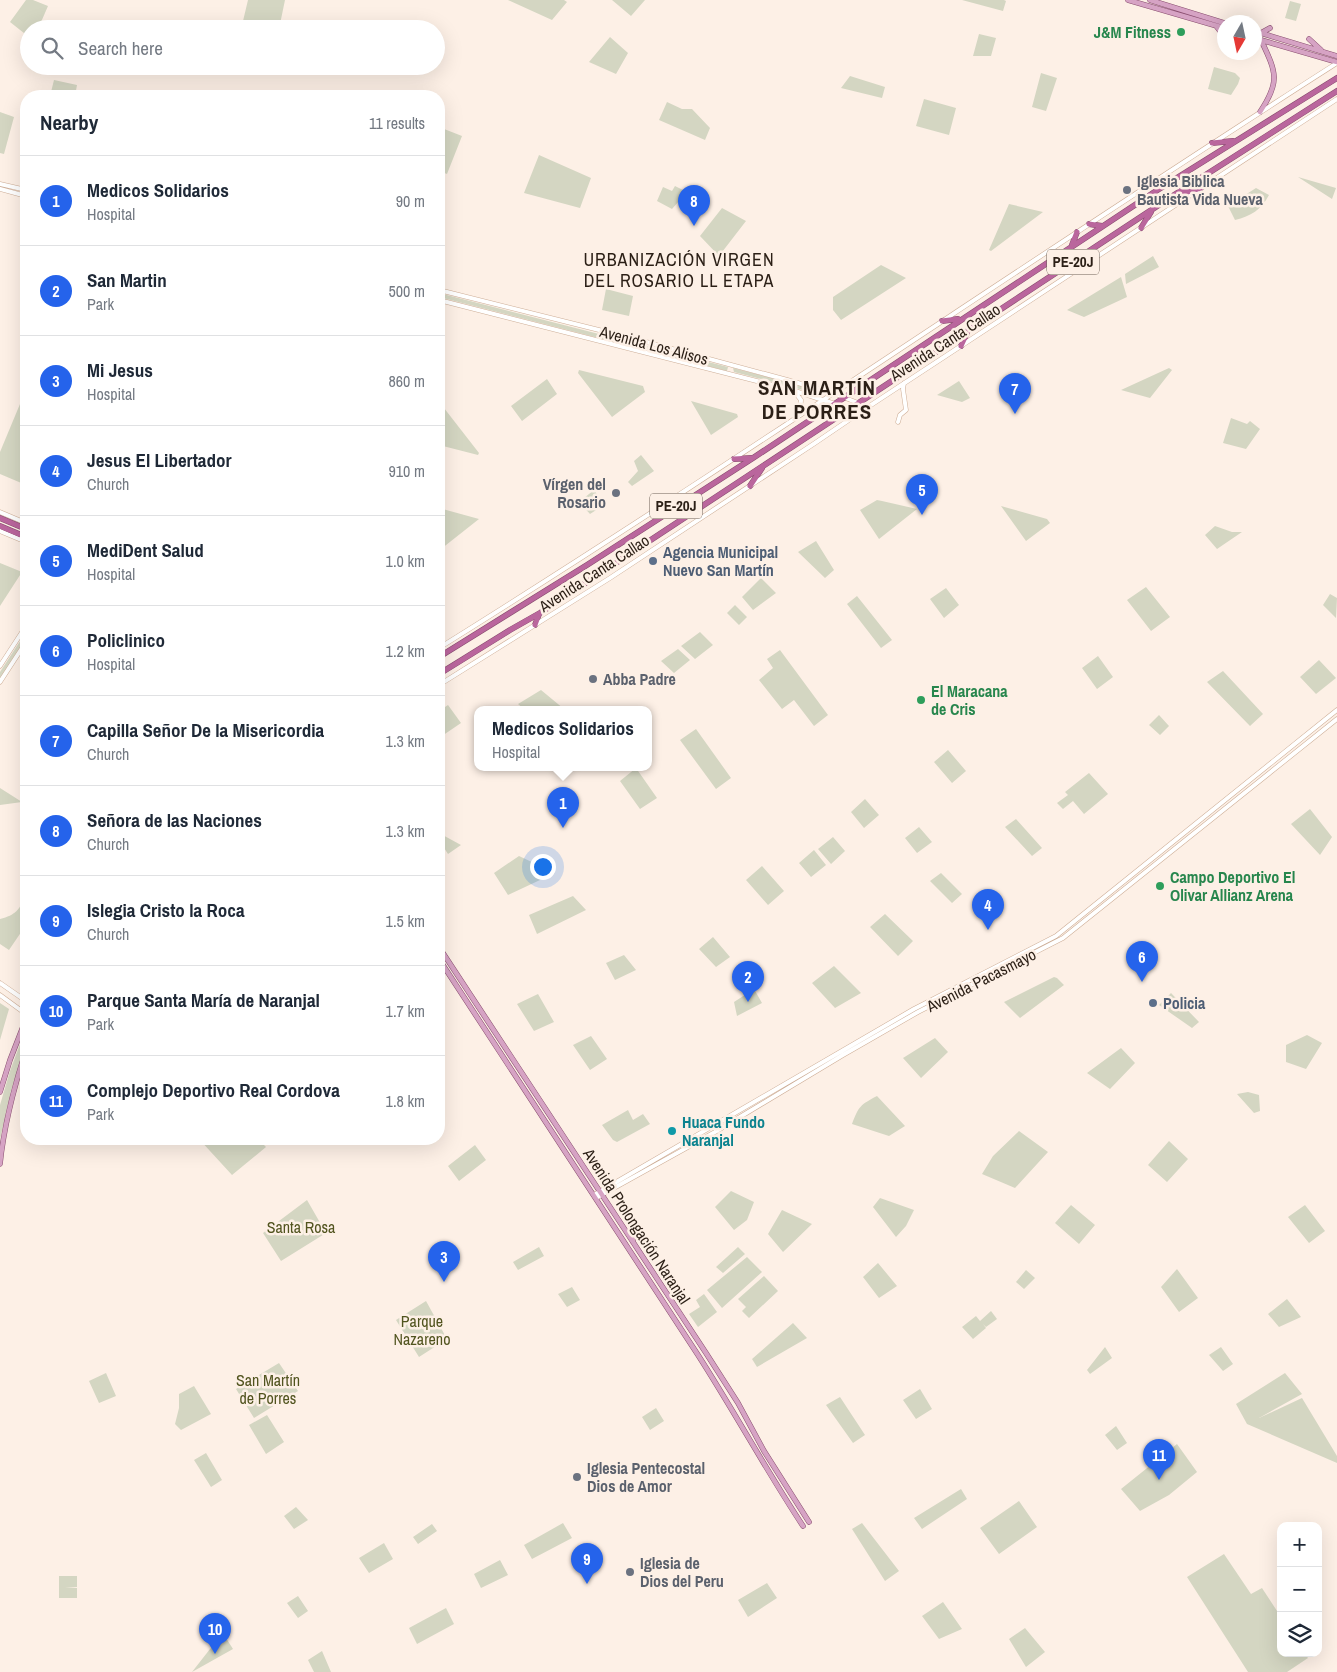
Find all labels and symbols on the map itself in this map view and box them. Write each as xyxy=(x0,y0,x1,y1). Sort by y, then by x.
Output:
north arrow xyxy=(1217,15,1262,60)
place label: J&M Fitness xyxy=(1094,21,1171,43)
marker: J&M Fitness xyxy=(1175,26,1187,38)
place label: Iglesia Biblica Bautista Vida Nueva xyxy=(1137,170,1264,210)
marker: Iglesia Biblica Bautista Vida Nueva xyxy=(1121,184,1133,196)
pin: 8 xyxy=(678,185,710,226)
district label: URBANIZACIÓN VIRGEN DEL ROSARIO LL ETAPA xyxy=(583,247,775,293)
road number: PE-20J xyxy=(1047,250,1099,274)
street label: Avenida Canta Callao xyxy=(885,298,1004,386)
street label: Avenida Los Alisos xyxy=(596,320,711,370)
district label: SAN MARTÍN DE PORRES xyxy=(758,373,876,426)
pin: 7 xyxy=(999,373,1031,414)
place label: Vírgen del Rosario xyxy=(543,473,606,513)
pin: 5 xyxy=(906,474,938,515)
marker: Vírgen del Rosario xyxy=(610,487,622,499)
road number: PE-20J xyxy=(650,494,702,518)
street label: Avenida Canta Callao xyxy=(534,529,653,617)
place label: Agencia Municipal Nuevo San Martín xyxy=(663,541,778,581)
marker: Agencia Municipal Nuevo San Martín xyxy=(647,555,659,567)
place label: Abba Padre xyxy=(603,668,676,690)
marker: Abba Padre xyxy=(587,673,599,685)
place label: El Maracana de Cris xyxy=(931,680,1008,720)
marker: El Maracana de Cris xyxy=(915,694,927,706)
pin: 1 xyxy=(547,787,579,828)
your location xyxy=(530,854,556,880)
place label: Campo Deportivo El Olivar Allianz Arena xyxy=(1170,866,1295,906)
marker: Campo Deportivo El Olivar Allianz Arena xyxy=(1154,880,1166,892)
pin: 4 xyxy=(972,889,1004,930)
pin: 6 xyxy=(1126,941,1158,982)
street label: Avenida Pacasmayo xyxy=(922,943,1040,1018)
pin: 2 xyxy=(732,961,764,1002)
place label: Policia xyxy=(1163,992,1206,1014)
marker: Policia xyxy=(1147,997,1159,1009)
place label: Huaca Fundo Naranjal xyxy=(682,1111,765,1151)
marker: Huaca Fundo Naranjal xyxy=(666,1125,678,1137)
street label: Avenida Prolongación Naranjal xyxy=(578,1143,696,1308)
park label: Santa Rosa xyxy=(267,1216,336,1238)
pin: 3 xyxy=(428,1241,460,1282)
park label: Parque Nazareno xyxy=(394,1310,450,1350)
park label: San Martín de Porres xyxy=(236,1369,300,1409)
pin: 11 xyxy=(1143,1439,1175,1480)
place label: Iglesia Pentecostal Dios de Amor xyxy=(587,1457,705,1497)
marker: Iglesia Pentecostal Dios de Amor xyxy=(571,1471,583,1483)
pin: 9 xyxy=(571,1543,603,1584)
place label: Iglesia de Dios del Peru xyxy=(640,1552,724,1592)
marker: Iglesia de Dios del Peru xyxy=(624,1566,636,1578)
pin: 10 xyxy=(199,1613,231,1654)

